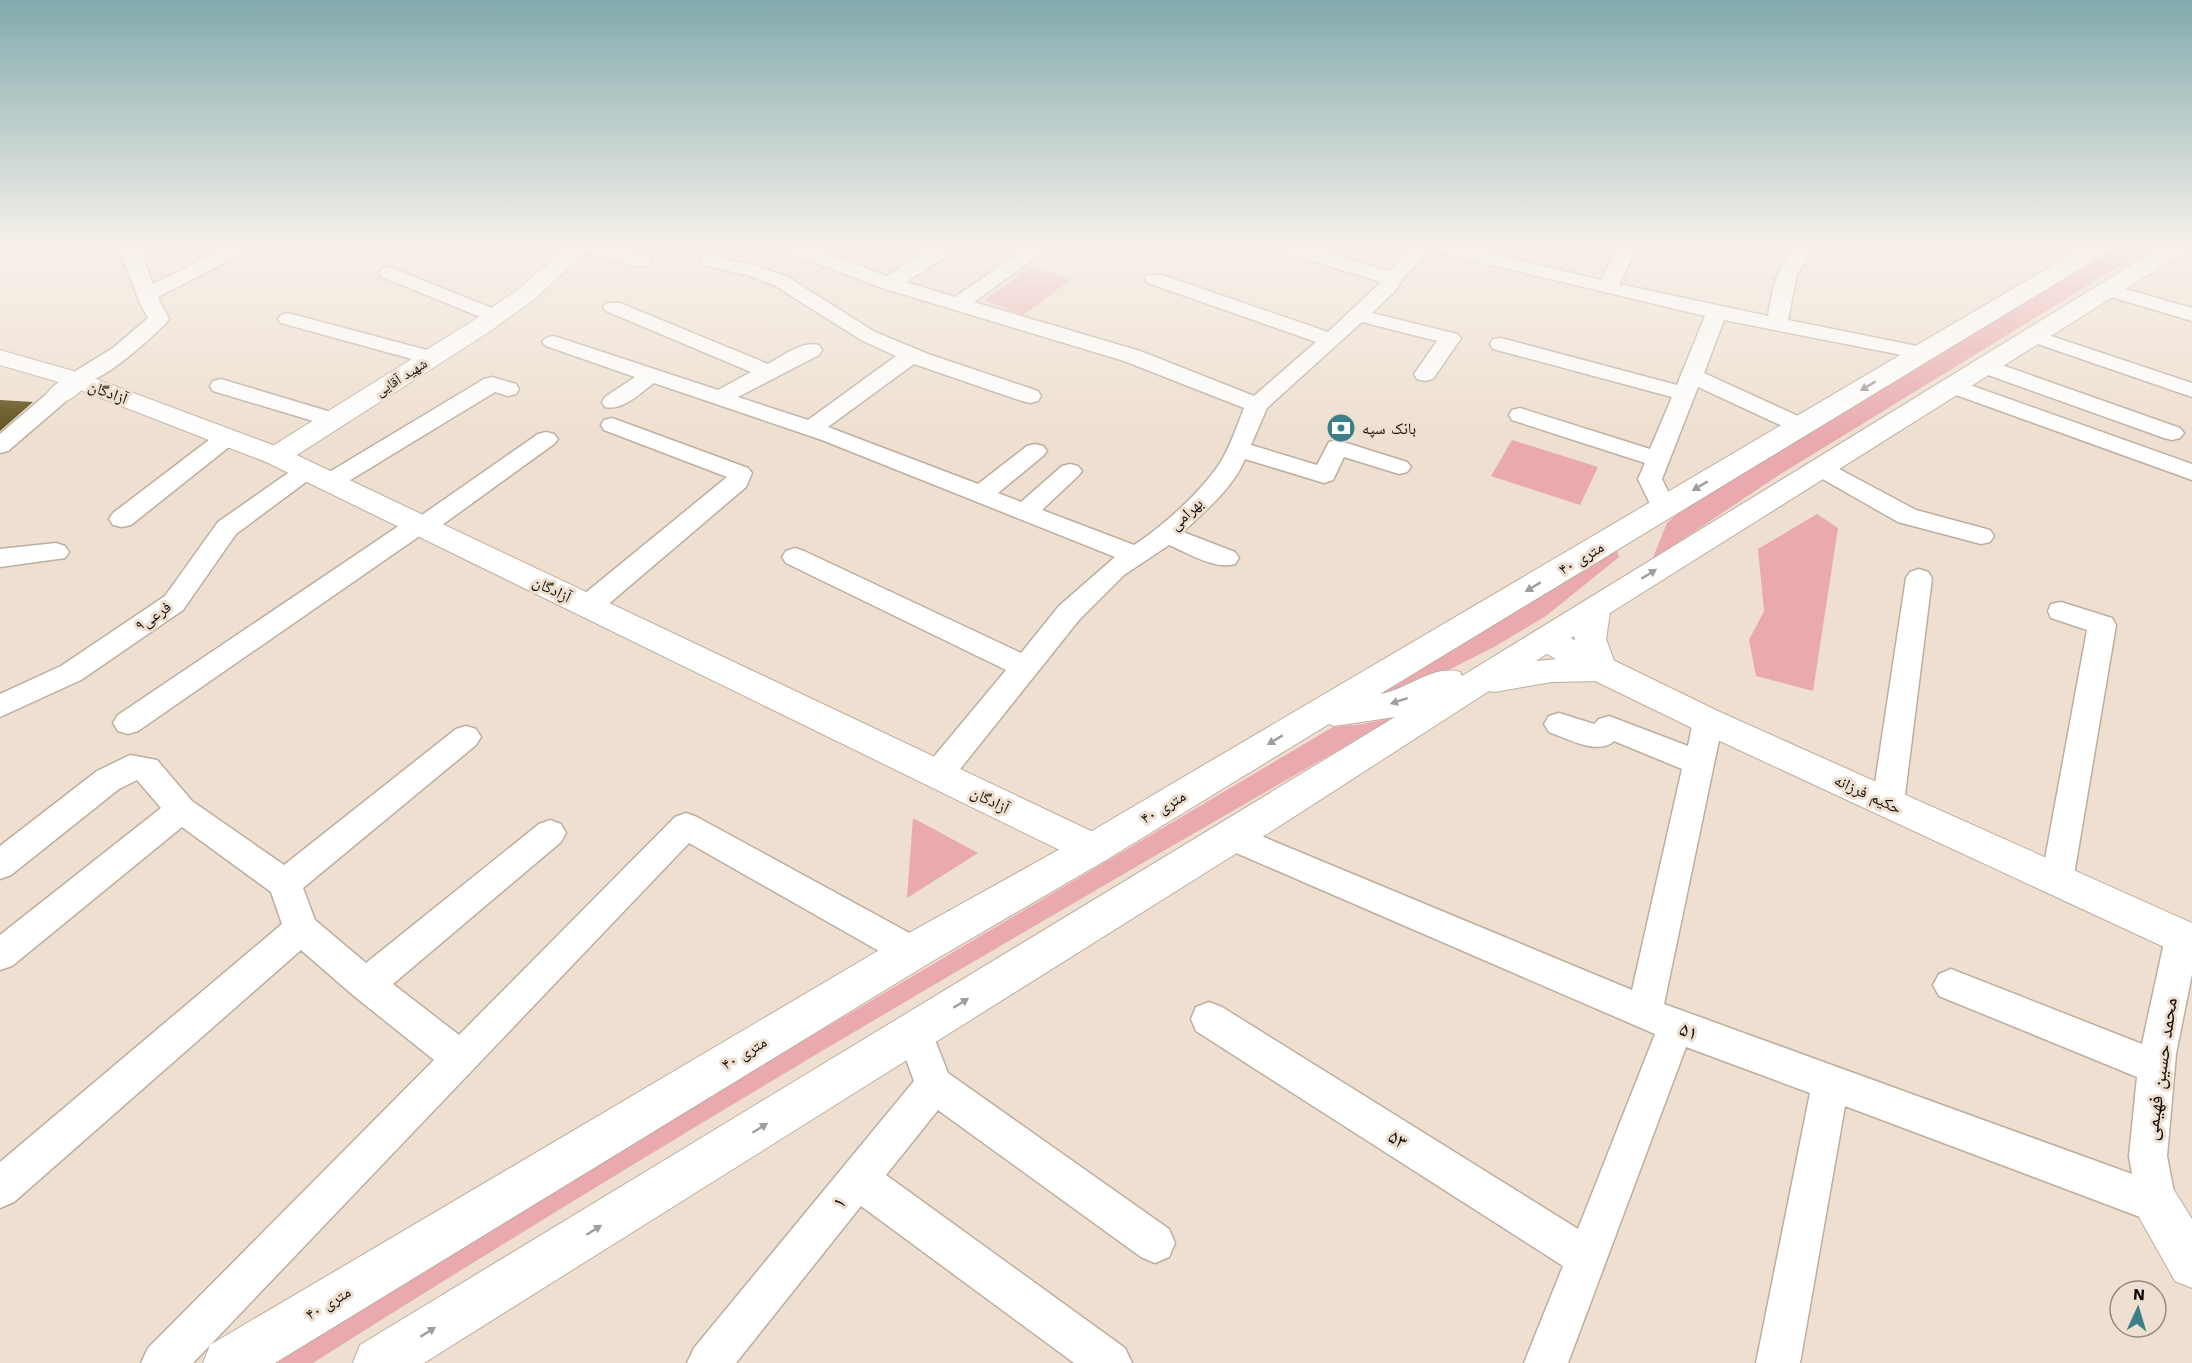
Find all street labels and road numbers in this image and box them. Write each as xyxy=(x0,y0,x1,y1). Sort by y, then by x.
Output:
street label: شهید آقایی xyxy=(372,355,430,400)
street label: آزادگان xyxy=(85,376,131,409)
street label: بهرامی xyxy=(1165,494,1207,535)
street label: ۴۰ متری xyxy=(1555,537,1608,580)
street label: آزادگان xyxy=(529,572,575,608)
street label: فرعی۹ xyxy=(131,597,175,636)
street label: حکیم فرزانه xyxy=(1831,770,1905,819)
street label: آزادگان xyxy=(967,783,1013,819)
street label: ۴۰ متری xyxy=(1137,786,1190,829)
street label: محمد حسین فهیمی xyxy=(2138,996,2182,1142)
street label: ۵۱ xyxy=(1676,1017,1702,1045)
street label: ۴۰ متری xyxy=(718,1032,771,1075)
street label: ۵۳ xyxy=(1384,1124,1412,1154)
street label: ۱ xyxy=(827,1191,851,1213)
street label: ۴۰ متری xyxy=(302,1282,355,1325)

